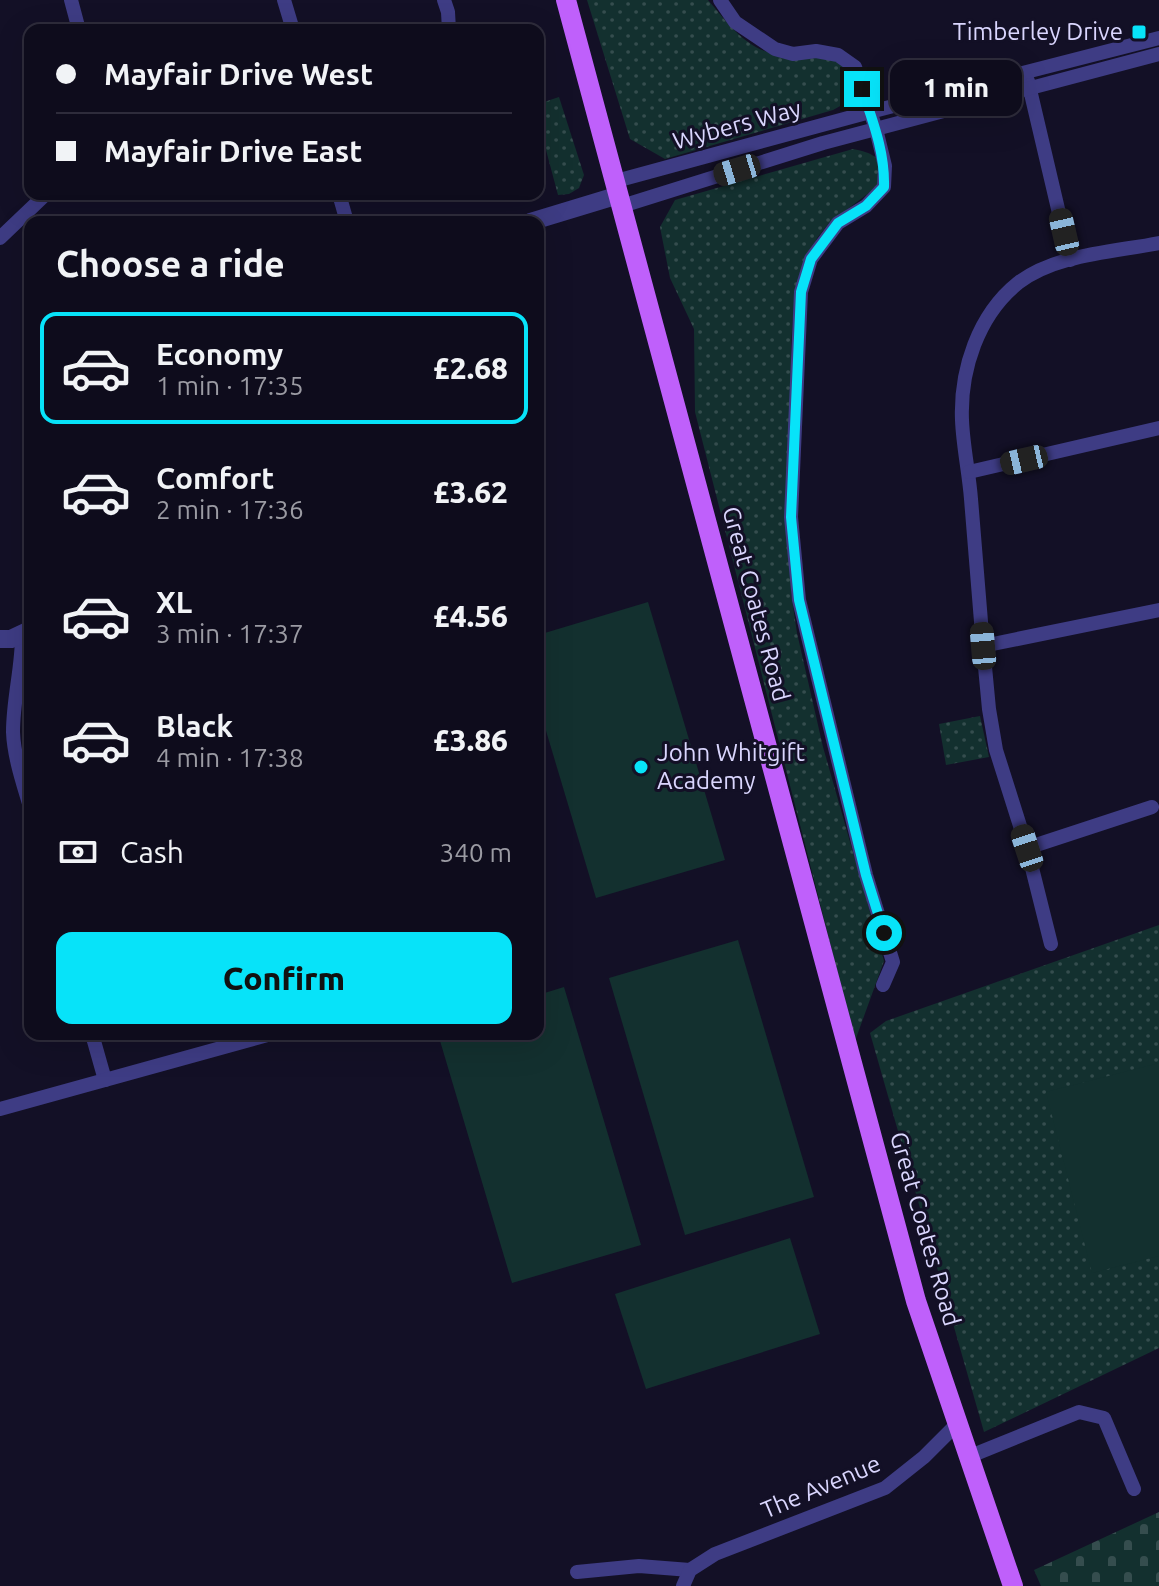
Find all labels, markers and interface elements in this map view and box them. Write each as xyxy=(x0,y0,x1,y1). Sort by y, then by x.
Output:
place label: Timberley Drive xyxy=(953,18,1123,45)
marker: Timberley Drive xyxy=(1130,23,1148,41)
text: Mayfair Drive West xyxy=(104,57,373,91)
callout: 1 min xyxy=(890,61,1022,117)
route end xyxy=(844,71,880,107)
text: 1 min xyxy=(923,73,989,102)
street label: Wybers Way xyxy=(670,94,804,155)
text: Mayfair Drive East xyxy=(104,134,362,168)
car xyxy=(711,152,763,188)
car xyxy=(1047,206,1081,258)
text: Choose a ride xyxy=(56,243,285,284)
icon: car xyxy=(60,332,132,404)
text: Economy xyxy=(156,337,283,371)
text: £2.68 xyxy=(433,351,508,385)
text: 1 min · 17:35 xyxy=(156,371,304,400)
car xyxy=(998,443,1050,477)
icon: car xyxy=(60,456,132,528)
text: Comfort xyxy=(156,461,274,495)
text: £3.62 xyxy=(433,475,508,509)
text: 2 min · 17:36 xyxy=(156,495,304,524)
street label: Great Coates Road xyxy=(718,504,795,704)
icon: car xyxy=(60,580,132,652)
text: XL xyxy=(156,585,192,619)
text: £4.56 xyxy=(433,599,508,633)
text: 3 min · 17:37 xyxy=(156,619,304,648)
car xyxy=(969,621,997,671)
icon: car xyxy=(60,704,132,776)
text: Black xyxy=(156,709,233,743)
text: £3.86 xyxy=(433,723,508,757)
place label: John Whitgift Academy xyxy=(657,739,806,794)
text: 4 min · 17:38 xyxy=(156,743,304,772)
marker: John Whitgift Academy xyxy=(632,758,650,776)
car xyxy=(1008,821,1046,875)
icon: cash xyxy=(56,830,100,874)
text: Cash xyxy=(120,835,184,869)
text: 340 m xyxy=(440,838,512,867)
route start xyxy=(866,915,902,951)
button: Confirm xyxy=(56,932,512,1024)
street label: Great Coates Road xyxy=(885,1129,966,1329)
street label: The Avenue xyxy=(757,1449,884,1524)

